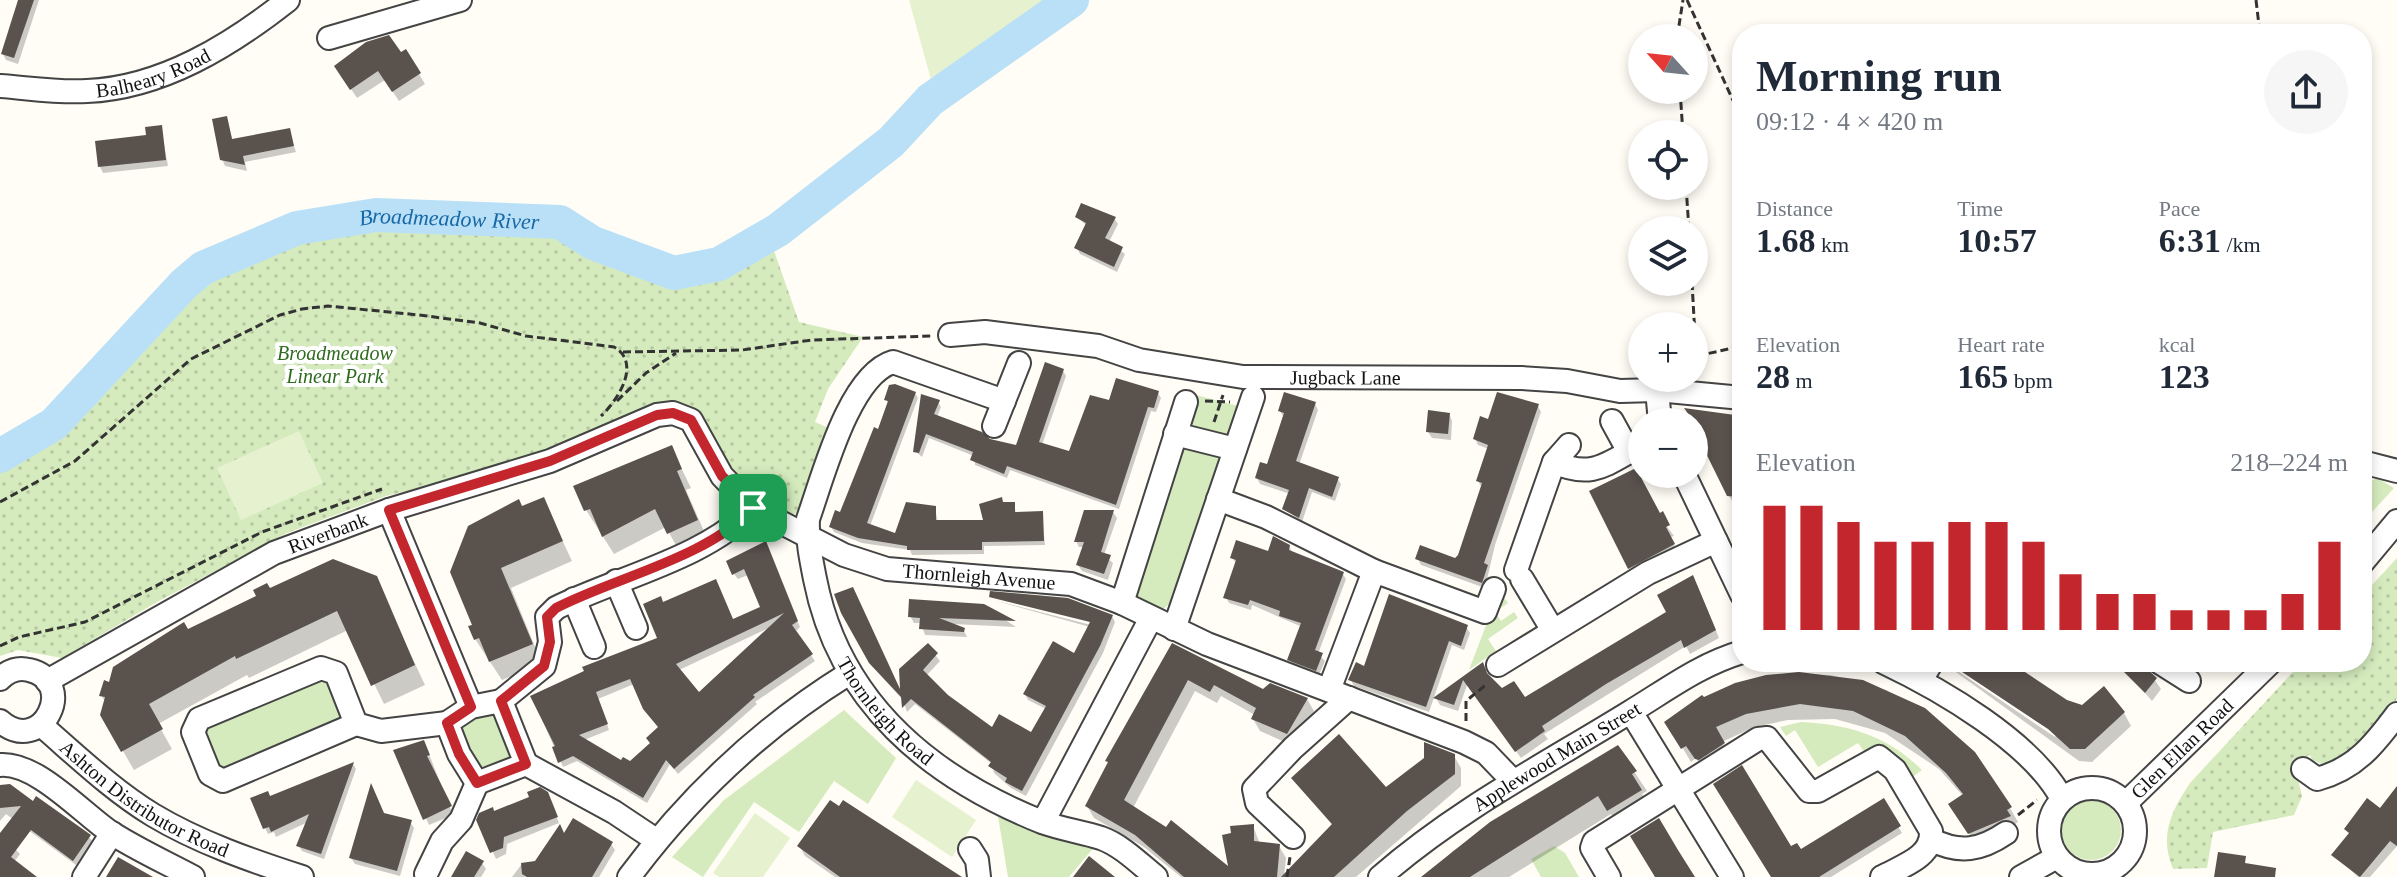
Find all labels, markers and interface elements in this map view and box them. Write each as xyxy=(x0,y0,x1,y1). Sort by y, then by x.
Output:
north arrow xyxy=(1628,24,1708,104)
map controls xyxy=(1628,24,1708,488)
street label: Balheary Road xyxy=(95,44,214,101)
button: share xyxy=(2264,50,2348,134)
text: Morning run xyxy=(1756,52,2002,101)
text: 09:12 · 4 × 420 m xyxy=(1756,107,1943,136)
button: locate xyxy=(1628,120,1708,200)
text: Distance xyxy=(1756,196,1833,221)
text: Time xyxy=(1957,196,2003,221)
text: Pace xyxy=(2159,196,2200,221)
water label: Broadmeadow River xyxy=(357,203,540,234)
button: layers xyxy=(1628,216,1708,296)
text: 1.68 xyxy=(1756,222,1816,259)
text: 10:57 xyxy=(1957,222,2037,259)
text: 6:31 xyxy=(2159,222,2221,259)
text: km xyxy=(1816,232,1849,257)
text: /km xyxy=(2221,232,2261,257)
button: + xyxy=(1628,312,1708,392)
text: Elevation xyxy=(1756,332,1840,357)
text: Heart rate xyxy=(1957,332,2045,357)
text: kcal xyxy=(2159,332,2195,357)
park label: Broadmeadow Linear Park xyxy=(277,342,394,387)
text: 28 xyxy=(1756,358,1790,395)
text: 165 xyxy=(1957,358,2008,395)
text: 123 xyxy=(2159,358,2210,395)
street label: Jugback Lane xyxy=(1290,366,1401,389)
text: m xyxy=(1790,368,1813,393)
text: bpm xyxy=(2008,368,2053,393)
button: − xyxy=(1628,408,1708,488)
text: Elevation xyxy=(1756,448,1856,477)
text: 218–224 m xyxy=(2230,448,2348,477)
pin xyxy=(719,474,787,542)
icon: arrive xyxy=(731,486,775,530)
street label: Riverbank xyxy=(285,508,371,558)
street label: Thornleigh Avenue xyxy=(901,559,1056,594)
street label: Thornleigh Road xyxy=(833,653,938,769)
street label: Glen Ellan Road xyxy=(2126,694,2237,803)
street label: Applewood Main Street xyxy=(1468,697,1645,816)
street label: Ashton Distributor Road xyxy=(55,736,232,861)

